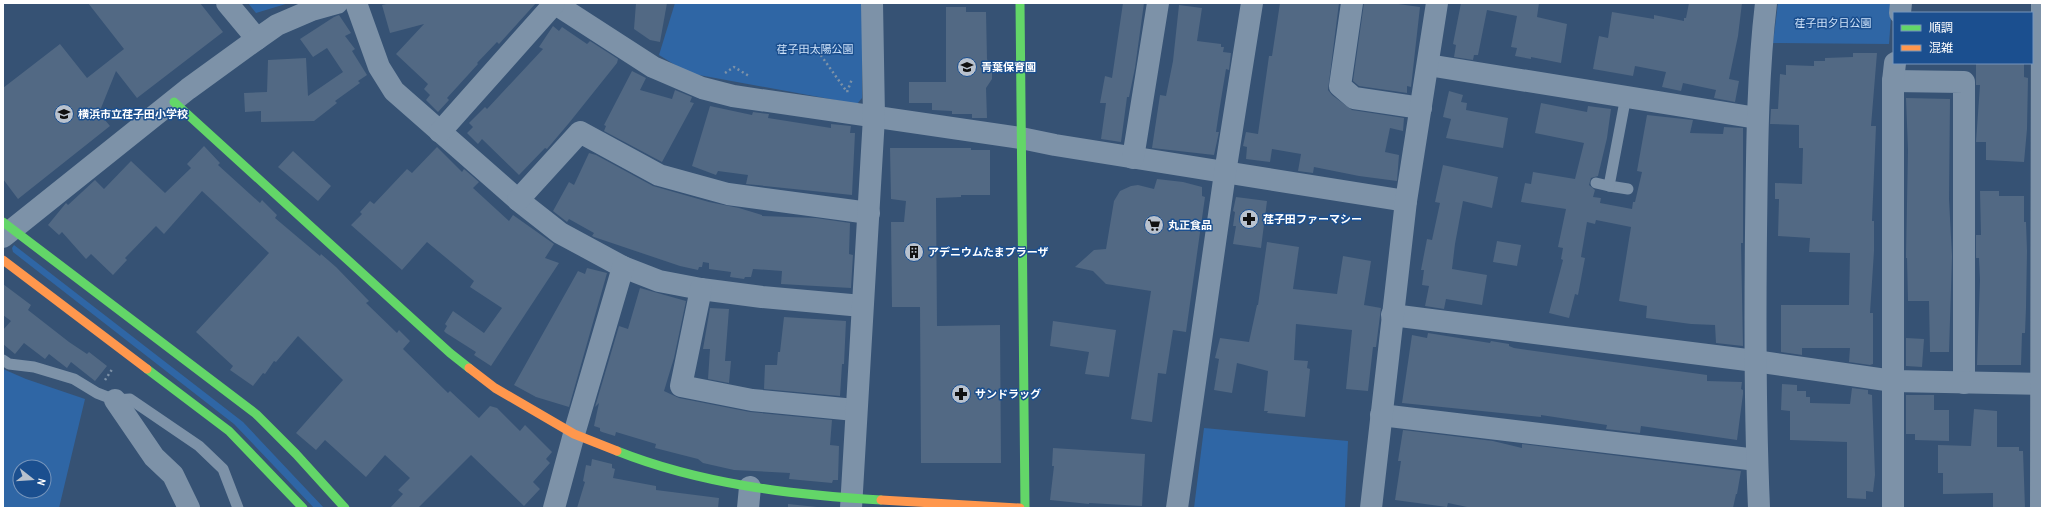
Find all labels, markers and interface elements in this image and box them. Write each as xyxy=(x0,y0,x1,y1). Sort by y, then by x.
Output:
legend xyxy=(1893,12,2033,64)
park label: 荏子田夕日公園 xyxy=(1795,16,1872,30)
text: 順調 xyxy=(1929,20,1953,36)
text: 混雑 xyxy=(1929,40,1953,56)
park label: 荏子田太陽公園 xyxy=(777,42,854,56)
school or university icon: 青葉保育園 xyxy=(956,56,978,78)
place label: 青葉保育園 xyxy=(981,60,1036,74)
school or university icon: 横浜市立荏子田小学校 xyxy=(53,103,75,125)
place label: 横浜市立荏子田小学校 xyxy=(78,107,188,121)
pharmacy icon: 荏子田ファーマシー xyxy=(1238,208,1260,230)
place label: 荏子田ファーマシー xyxy=(1263,212,1362,226)
supermarket icon: 丸正食品 xyxy=(1143,214,1165,236)
place label: 丸正食品 xyxy=(1168,218,1212,232)
building icon: アデニウムたまプラーザ xyxy=(903,241,925,263)
place label: アデニウムたまプラーザ xyxy=(928,245,1048,259)
pharmacy icon: サンドラッグ xyxy=(950,383,972,405)
place label: サンドラッグ xyxy=(975,387,1041,401)
north arrow xyxy=(12,459,52,499)
text: N xyxy=(34,477,49,487)

